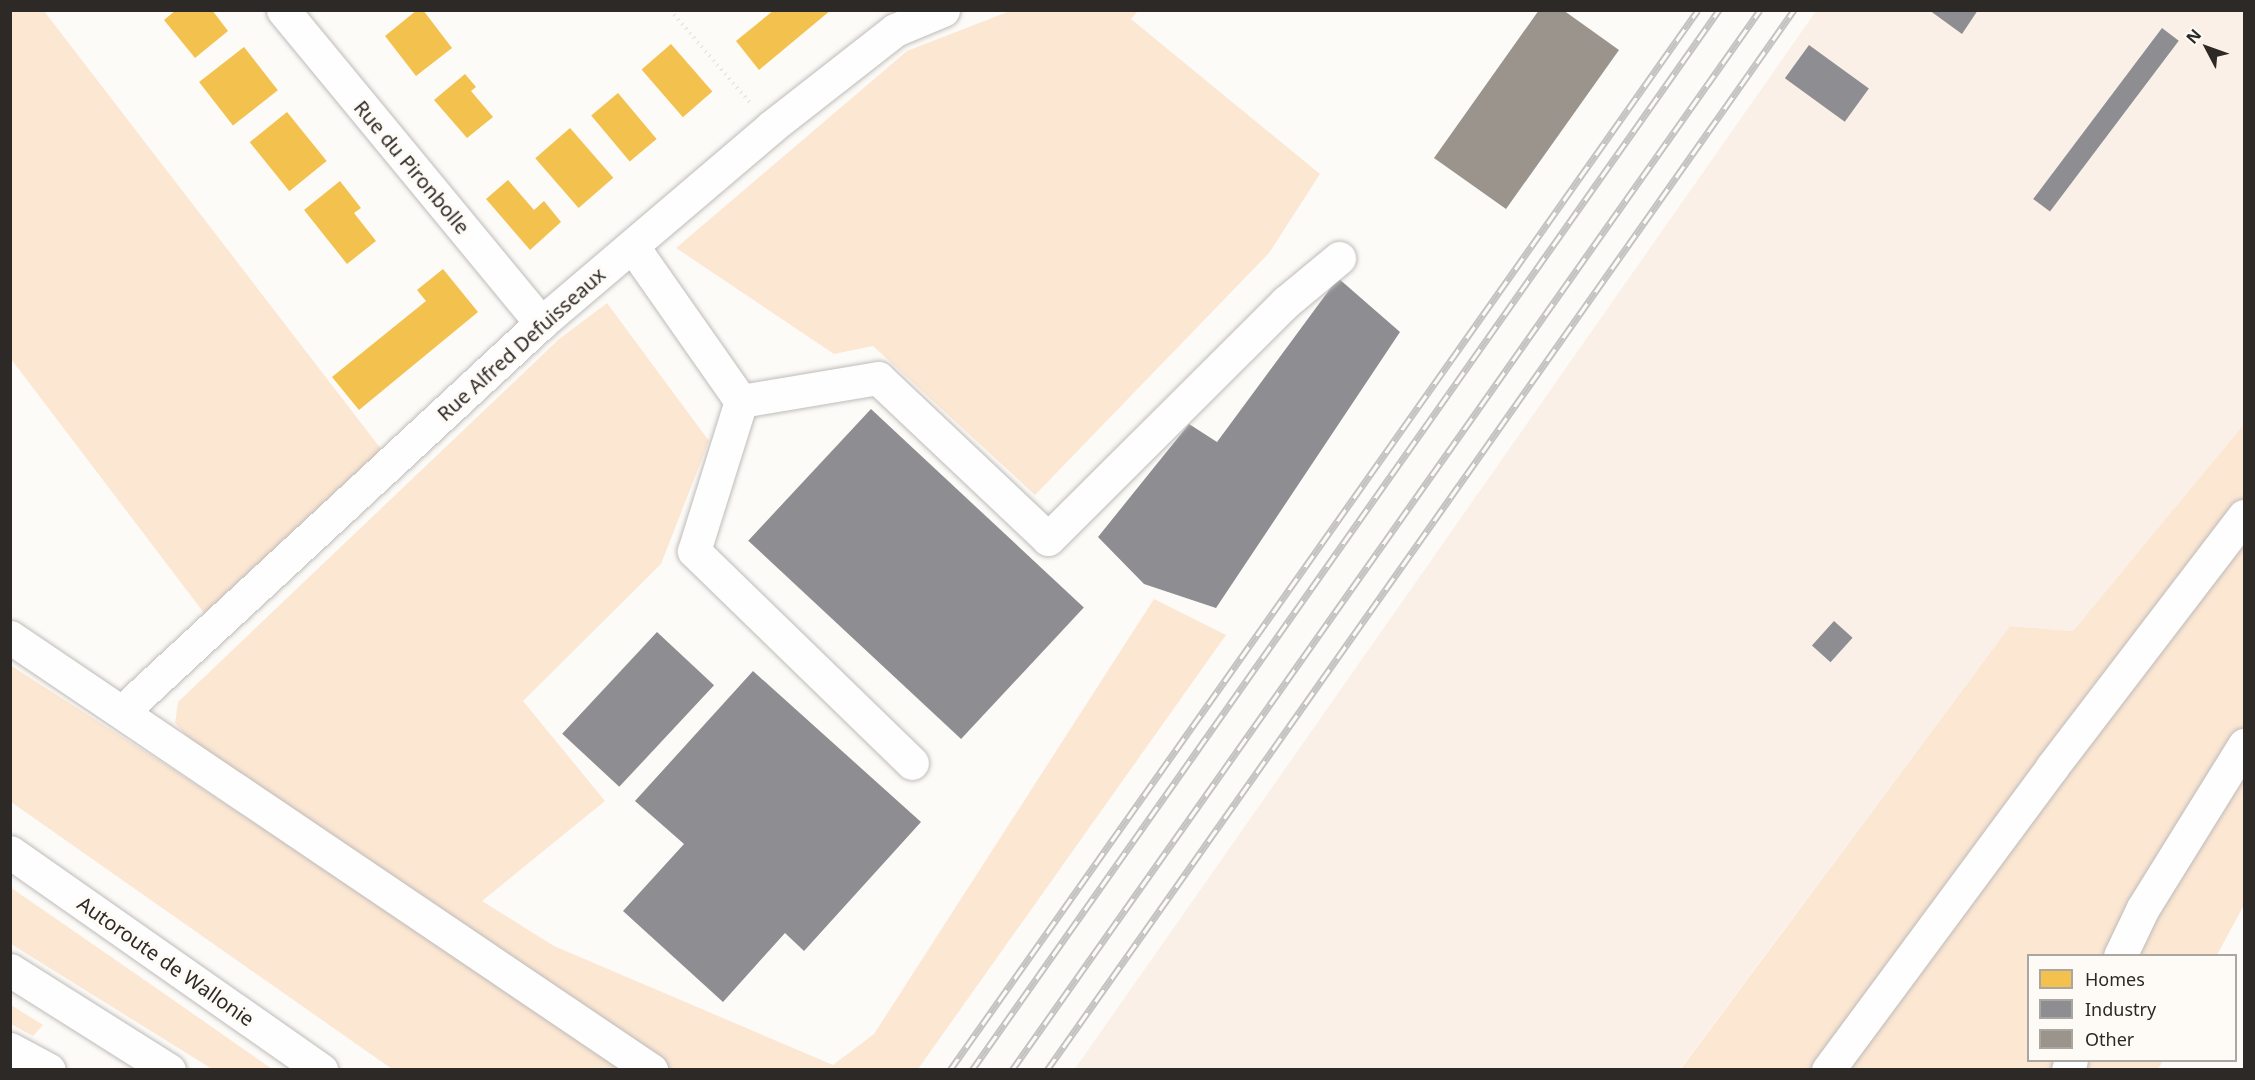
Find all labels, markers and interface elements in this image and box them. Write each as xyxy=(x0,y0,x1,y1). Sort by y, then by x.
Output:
north arrow xyxy=(2177,18,2237,78)
text: N xyxy=(2181,24,2206,48)
street label: Rue du Pironbolle xyxy=(349,95,475,239)
street label: Rue Alfred Defuisseaux xyxy=(432,262,610,426)
street label: Autoroute de Wallonie xyxy=(73,891,259,1031)
legend xyxy=(2027,954,2237,1062)
text: Homes xyxy=(2085,967,2145,991)
text: Industry xyxy=(2085,997,2156,1021)
text: Other xyxy=(2085,1027,2134,1051)

